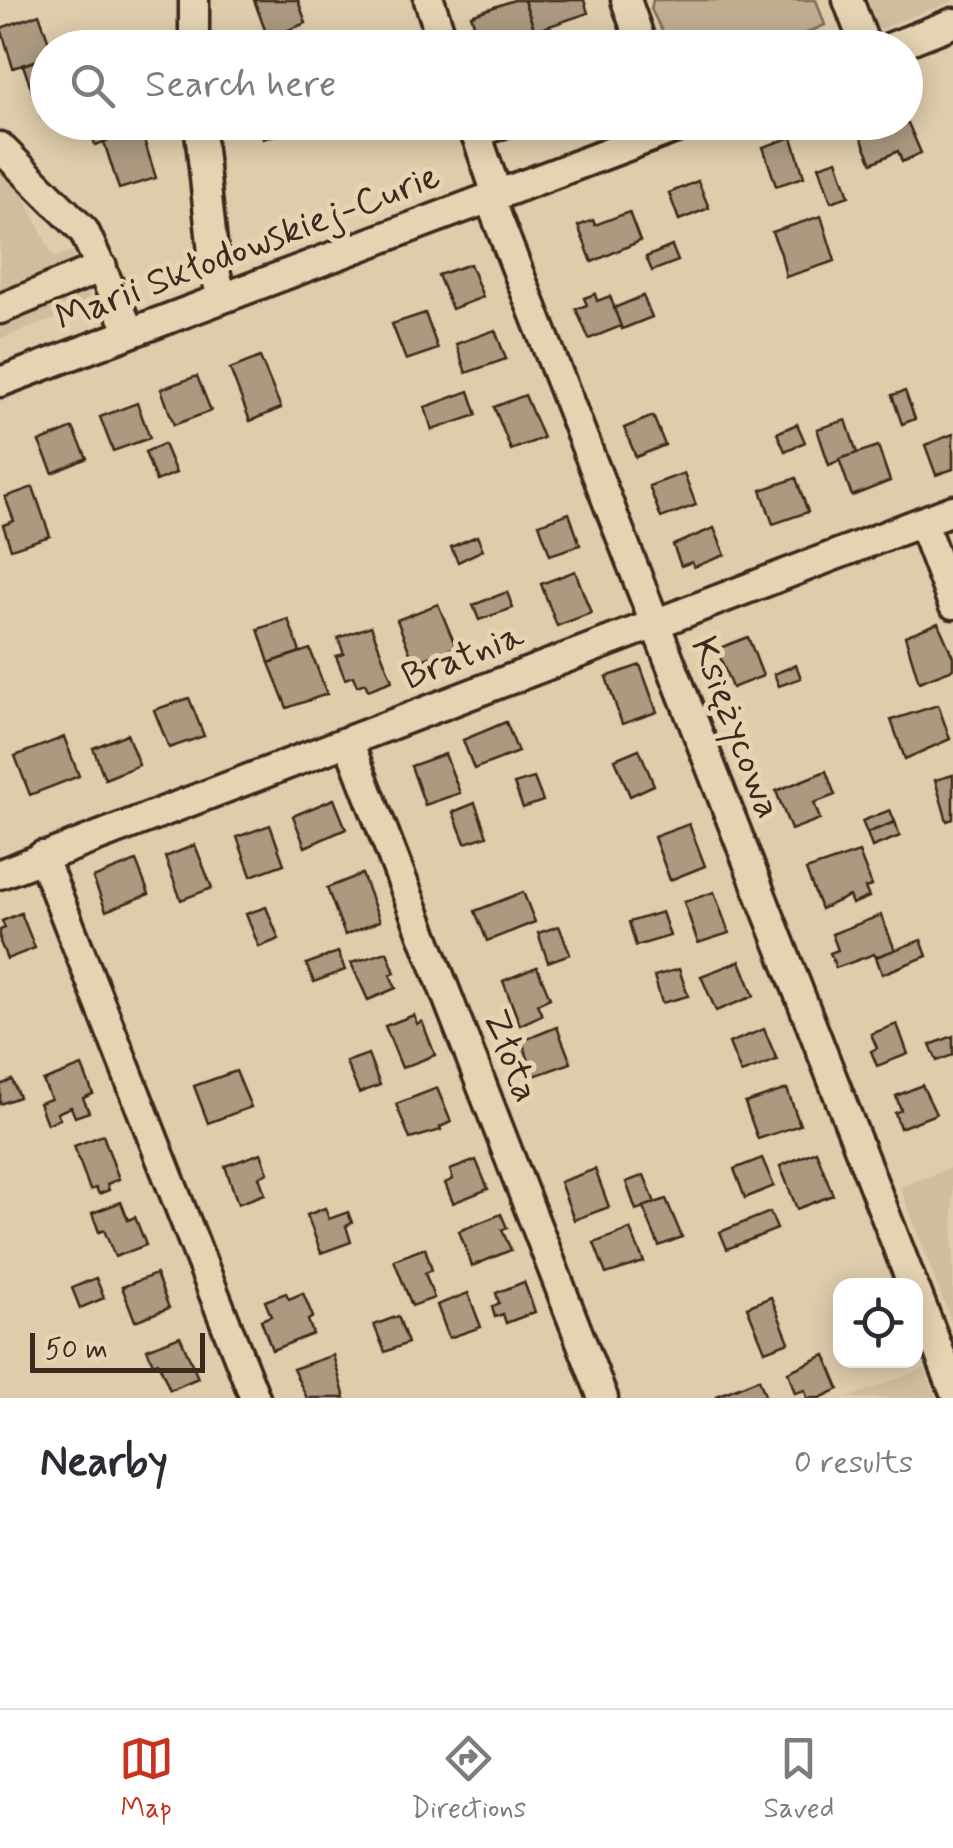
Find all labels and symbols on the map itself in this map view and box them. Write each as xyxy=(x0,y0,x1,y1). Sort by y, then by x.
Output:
street label: Marii Skłodowskiej-Curie xyxy=(49,152,447,344)
street label: Bratnia xyxy=(395,611,531,703)
street label: Księżycowa xyxy=(678,630,792,826)
street label: Złota xyxy=(470,1003,550,1109)
scale bar xyxy=(30,1328,205,1372)

